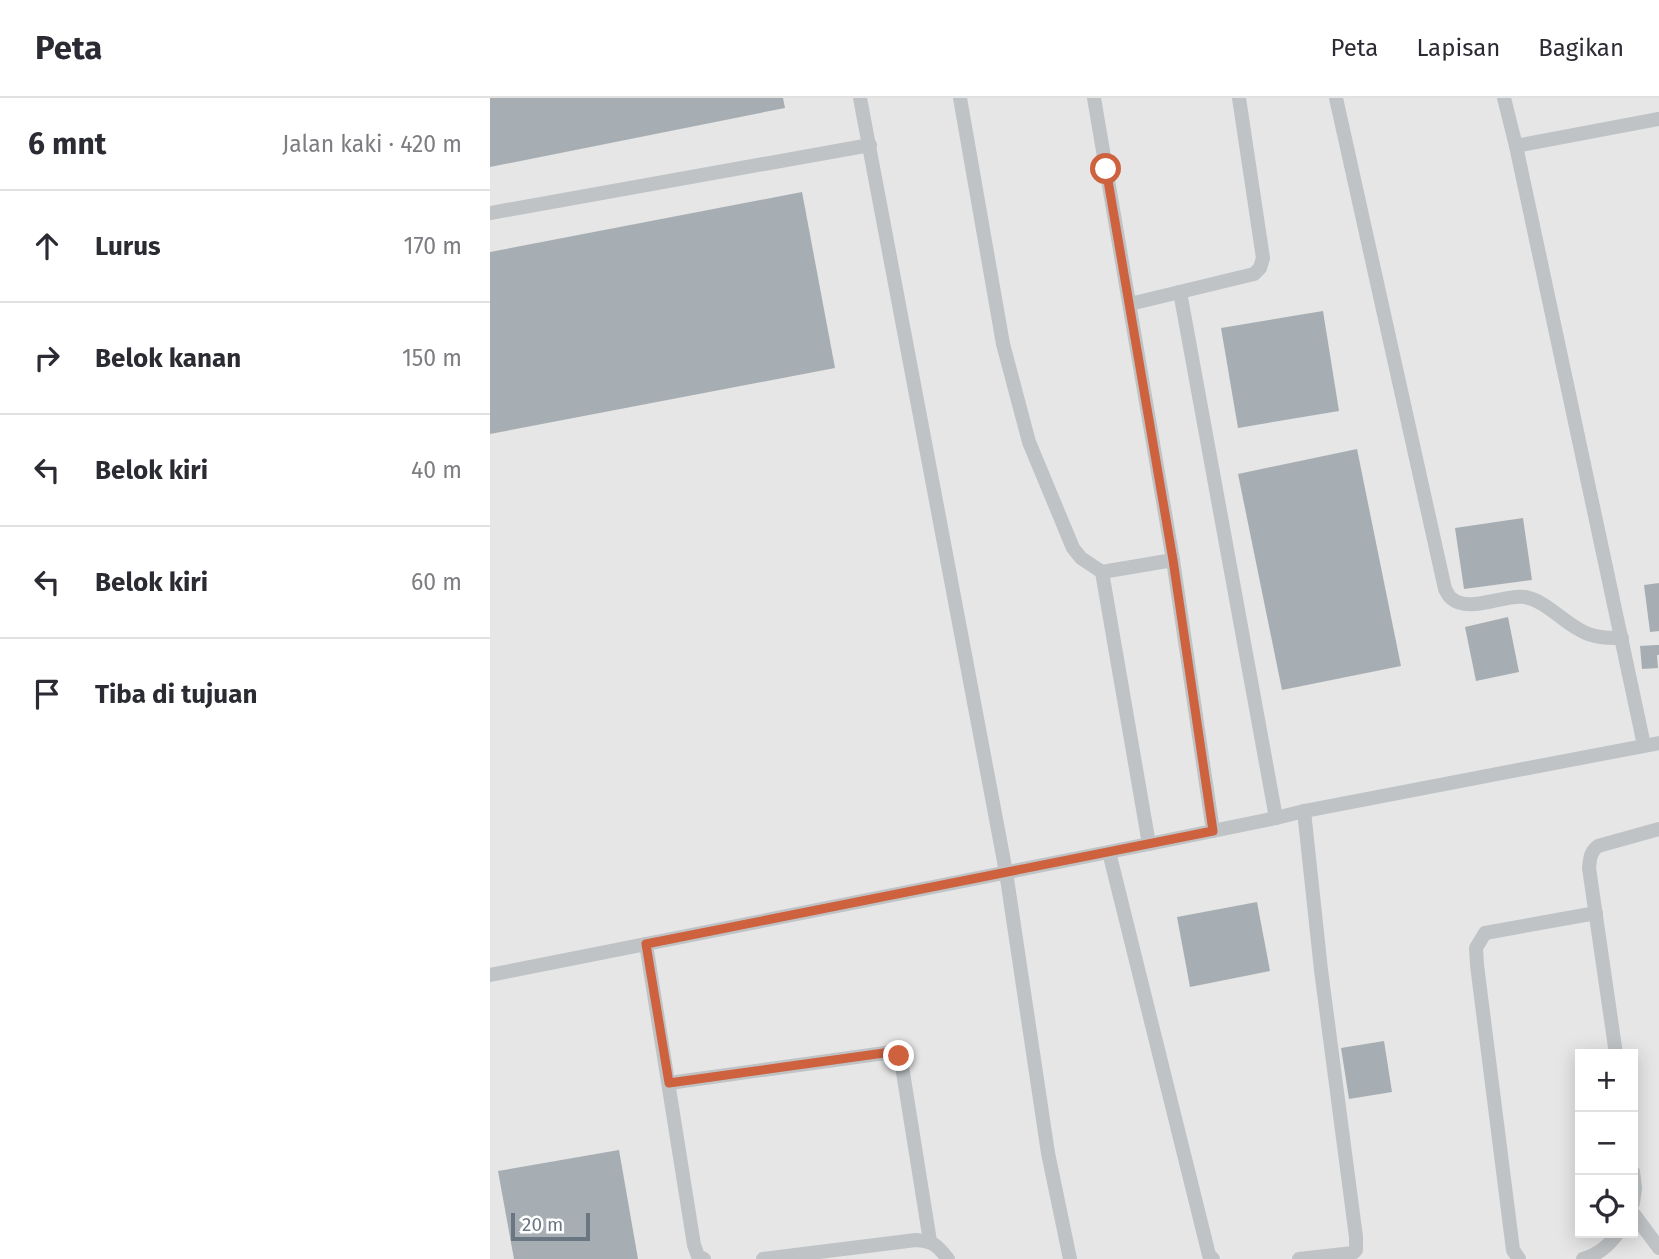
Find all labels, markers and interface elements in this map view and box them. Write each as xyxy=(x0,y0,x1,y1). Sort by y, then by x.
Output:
text: Peta xyxy=(35,28,102,68)
text: Peta xyxy=(1331,34,1378,62)
text: Lapisan xyxy=(1416,34,1500,62)
text: Bagikan xyxy=(1538,34,1624,62)
text: 6 mnt xyxy=(28,126,106,162)
text: Jalan kaki · 420 m xyxy=(282,130,462,158)
route start xyxy=(1090,153,1121,184)
icon: ahead xyxy=(28,227,66,265)
text: Lurus xyxy=(95,231,161,262)
text: 170 m xyxy=(403,232,462,260)
icon: right xyxy=(28,339,66,377)
text: Belok kanan xyxy=(95,343,241,374)
text: 150 m xyxy=(402,344,462,372)
icon: left xyxy=(28,451,66,489)
text: Belok kiri xyxy=(95,455,208,486)
text: 40 m xyxy=(411,456,462,484)
icon: left xyxy=(28,563,66,601)
text: Belok kiri xyxy=(95,567,208,598)
text: 60 m xyxy=(411,568,462,596)
icon: arrive xyxy=(28,675,66,713)
text: Tiba di tujuan xyxy=(95,679,257,710)
route end xyxy=(883,1040,914,1071)
map controls xyxy=(1575,1049,1638,1238)
button: + xyxy=(1575,1049,1638,1112)
button: − xyxy=(1575,1112,1638,1175)
button: locate xyxy=(1575,1175,1638,1238)
scale bar xyxy=(511,1210,590,1242)
text: 20 m xyxy=(522,1213,563,1236)

